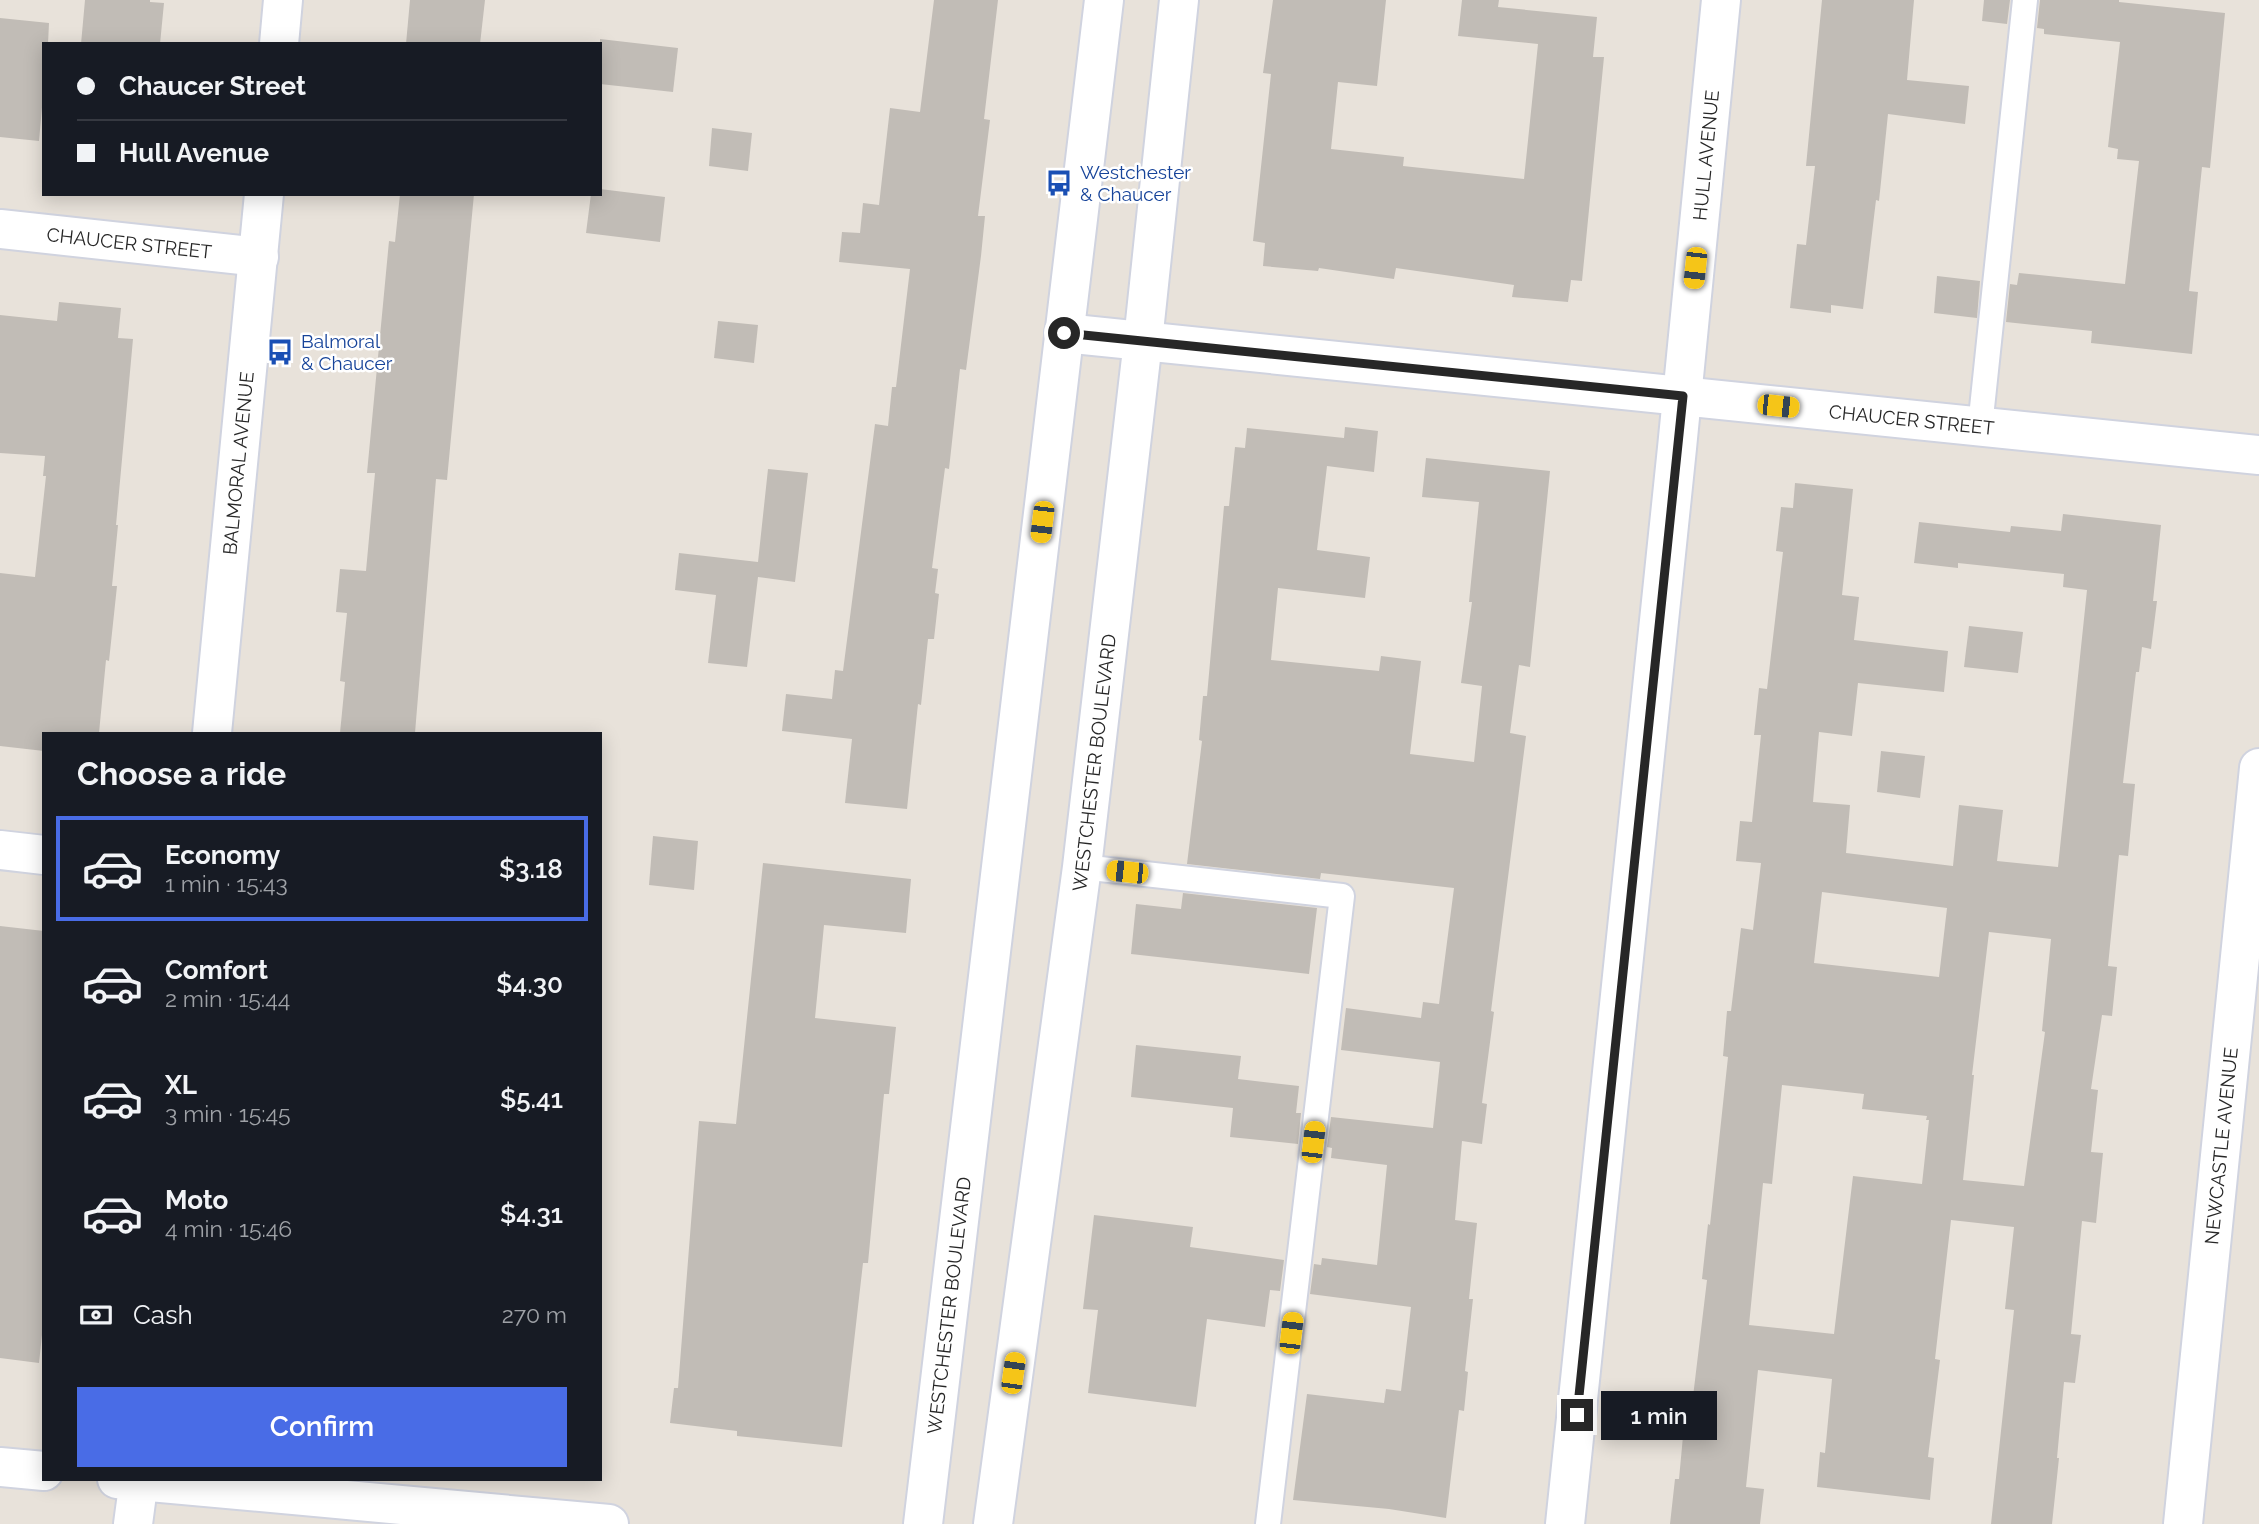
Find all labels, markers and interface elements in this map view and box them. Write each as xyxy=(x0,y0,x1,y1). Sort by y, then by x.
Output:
text: Chaucer Street xyxy=(119,71,306,101)
street label: HULL AVENUE xyxy=(1688,89,1723,222)
text: Hull Avenue xyxy=(119,138,269,168)
place label: Westchester & Chaucer xyxy=(1080,161,1191,205)
bus stop icon: Westchester & Chaucer xyxy=(1044,168,1074,198)
street label: CHAUCER STREET xyxy=(46,223,213,263)
car xyxy=(1683,246,1708,290)
route start xyxy=(1048,317,1080,349)
place label: Balmoral & Chaucer xyxy=(301,330,393,374)
bus stop icon: Balmoral & Chaucer xyxy=(265,337,295,367)
street label: BALMORAL AVENUE xyxy=(218,371,258,556)
car xyxy=(1757,393,1800,419)
street label: CHAUCER STREET xyxy=(1828,400,1996,439)
car xyxy=(1030,500,1055,544)
street label: WESTCHESTER BOULEVARD xyxy=(1068,633,1120,893)
text: Choose a ride xyxy=(77,755,286,792)
icon: car xyxy=(81,837,144,900)
text: Economy xyxy=(165,840,280,870)
text: $3.18 xyxy=(499,854,563,884)
car xyxy=(1106,859,1149,885)
text: 1 min · 15:43 xyxy=(165,870,288,897)
icon: car xyxy=(81,952,144,1015)
text: Comfort xyxy=(165,955,268,985)
text: $4.30 xyxy=(496,969,563,999)
text: 2 min · 15:44 xyxy=(165,985,290,1012)
street label: NEWCASTLE AVENUE xyxy=(2200,1046,2242,1246)
icon: car xyxy=(81,1067,144,1130)
text: XL xyxy=(165,1070,197,1100)
text: $5.41 xyxy=(500,1084,563,1114)
text: 3 min · 15:45 xyxy=(165,1100,291,1127)
car xyxy=(1301,1120,1326,1164)
street label: WESTCHESTER BOULEVARD xyxy=(923,1176,975,1436)
icon: car xyxy=(81,1182,144,1245)
text: Moto xyxy=(165,1185,228,1215)
text: $4.31 xyxy=(500,1199,563,1229)
text: 4 min · 15:46 xyxy=(165,1215,292,1242)
icon: cash xyxy=(77,1296,115,1334)
text: Cash xyxy=(133,1300,193,1330)
text: 270 m xyxy=(502,1301,567,1328)
car xyxy=(1279,1311,1304,1355)
car xyxy=(1000,1351,1027,1395)
button: Confirm xyxy=(77,1387,567,1467)
callout: 1 min xyxy=(1602,1390,1717,1440)
route end xyxy=(1561,1399,1593,1431)
text: 1 min xyxy=(1630,1402,1688,1429)

